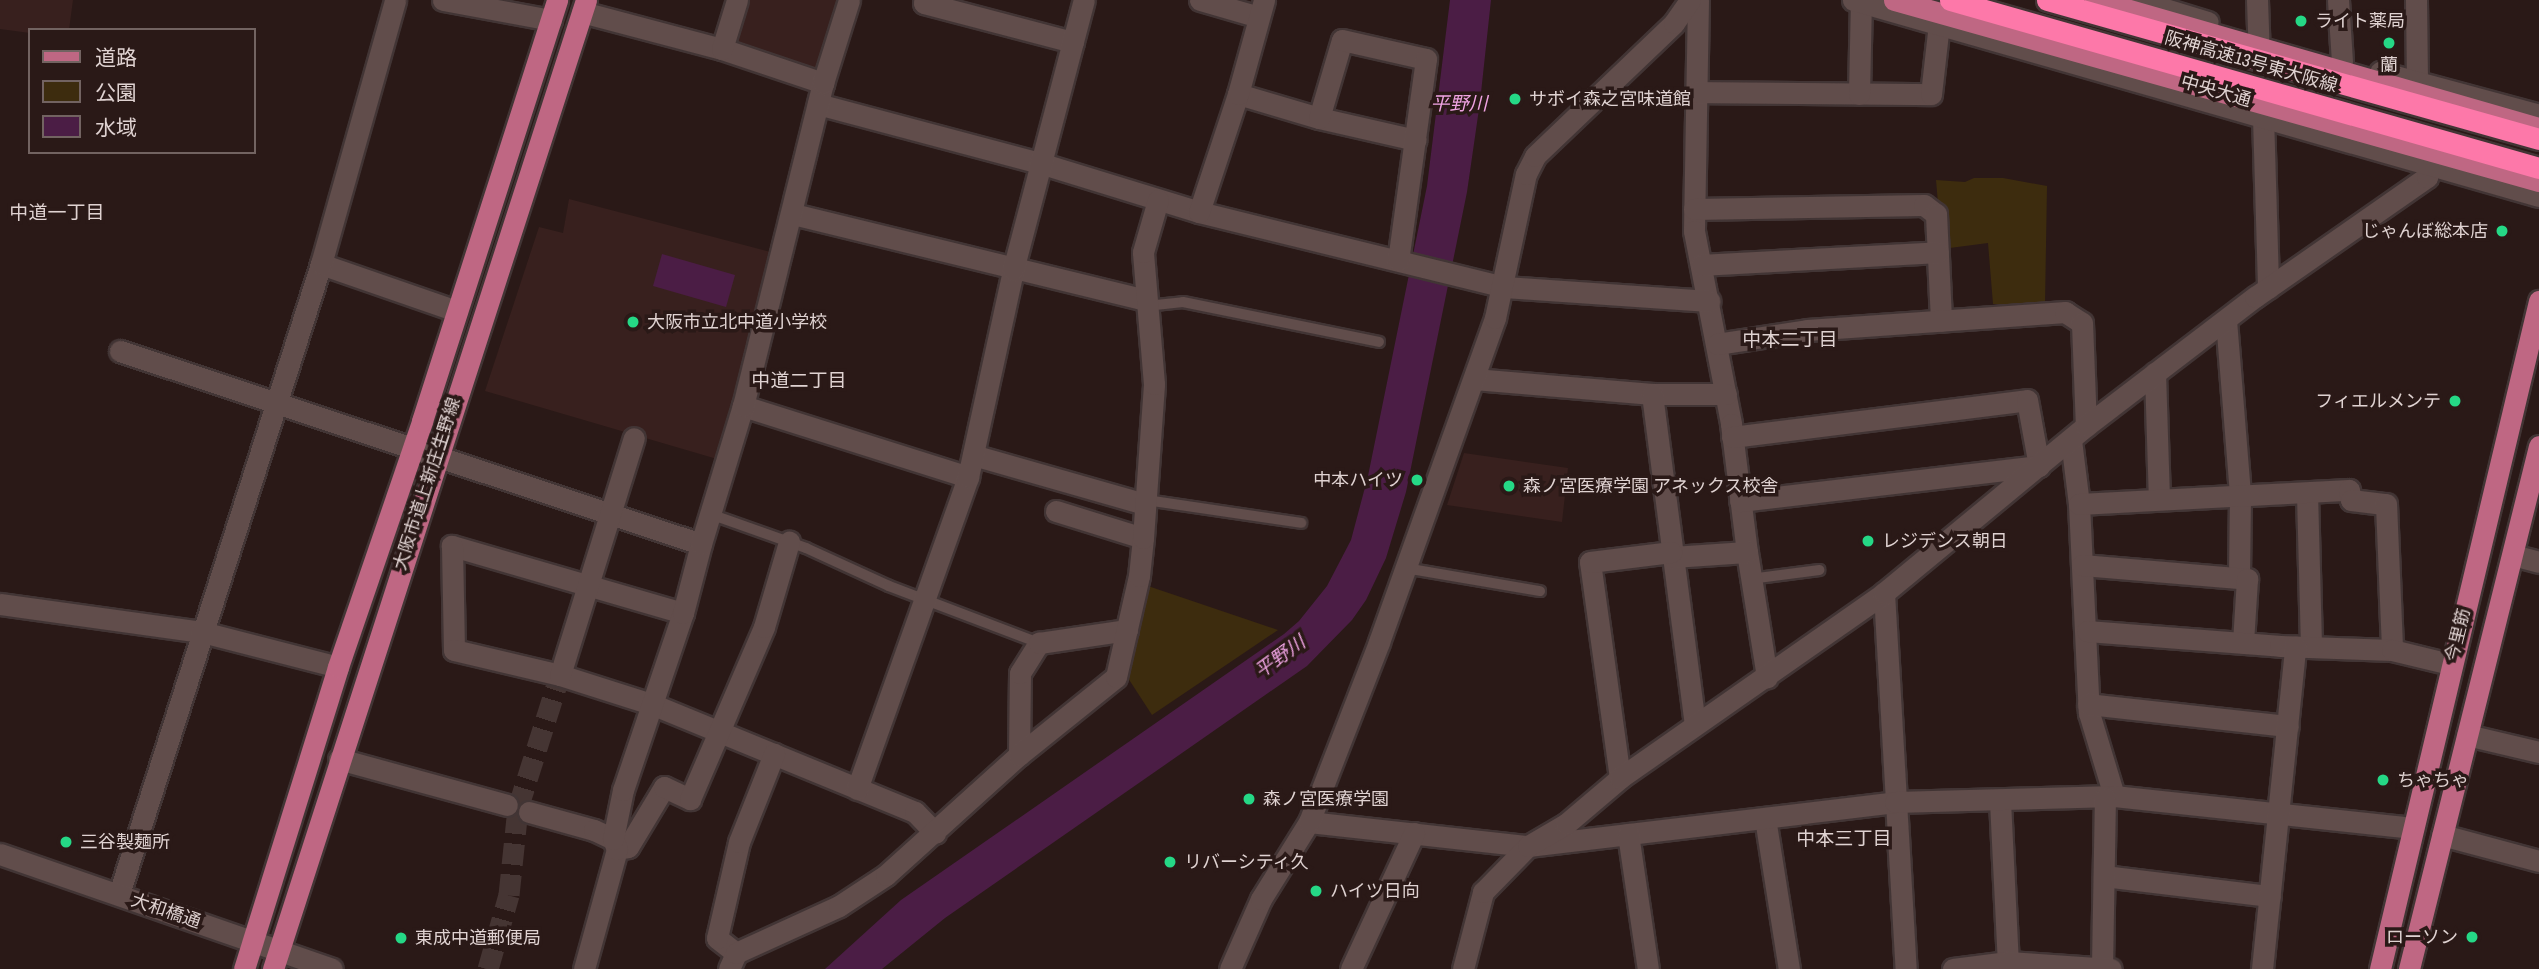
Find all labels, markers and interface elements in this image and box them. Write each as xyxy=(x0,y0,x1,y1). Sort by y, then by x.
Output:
place label: ライト薬局 xyxy=(2315,10,2405,32)
marker: ライト薬局 xyxy=(2293,13,2309,29)
street label: 阪神高速13号東大阪線 xyxy=(2162,27,2340,97)
legend xyxy=(28,28,256,154)
marker: 蘭 xyxy=(2381,35,2397,51)
text: 道路 xyxy=(95,43,137,72)
place label: 蘭 xyxy=(2380,54,2398,76)
street label: 中央大通 xyxy=(2178,71,2254,111)
text: 公園 xyxy=(95,78,137,107)
place label: サボイ森之宮味道館 xyxy=(1529,88,1691,110)
marker: サボイ森之宮味道館 xyxy=(1507,91,1523,107)
water label: 平野川 xyxy=(1431,93,1487,115)
text: 水域 xyxy=(95,113,137,142)
district label: 中道一丁目 xyxy=(10,202,104,224)
place label: じゃんぼ総本店 xyxy=(2362,220,2488,242)
marker: じゃんぼ総本店 xyxy=(2494,223,2510,239)
place label: 大阪市立北中道小学校 xyxy=(647,311,827,333)
marker: 大阪市立北中道小学校 xyxy=(625,314,641,330)
district label: 中本二丁目 xyxy=(1743,329,1837,351)
district label: 中道二丁目 xyxy=(752,370,846,392)
place label: フィエルメンテ xyxy=(2315,390,2441,412)
marker: フィエルメンテ xyxy=(2447,393,2463,409)
street label: 大阪市道上新庄生野線 xyxy=(389,395,465,573)
place label: 中本ハイツ xyxy=(1313,469,1403,491)
marker: 中本ハイツ xyxy=(1409,472,1425,488)
place label: 森ノ宮医療学園 アネックス校舎 xyxy=(1523,475,1779,497)
marker: 森ノ宮医療学園 アネックス校舎 xyxy=(1501,478,1517,494)
place label: レジデンス朝日 xyxy=(1882,530,2008,552)
marker: レジデンス朝日 xyxy=(1860,533,1876,549)
street label: 今里筋 xyxy=(2441,606,2475,664)
water label: 平野川 xyxy=(1250,631,1310,683)
place label: ちゃちゃ xyxy=(2397,769,2469,791)
marker: ちゃちゃ xyxy=(2375,772,2391,788)
place label: 森ノ宮医療学園 xyxy=(1263,788,1389,810)
marker: 森ノ宮医療学園 xyxy=(1241,791,1257,807)
district label: 中本三丁目 xyxy=(1797,828,1891,850)
place label: 三谷製麺所 xyxy=(80,831,170,853)
marker: 三谷製麺所 xyxy=(58,834,74,850)
place label: リバーシティ久 xyxy=(1184,851,1310,873)
marker: リバーシティ久 xyxy=(1162,854,1178,870)
place label: ハイツ日向 xyxy=(1330,880,1420,902)
marker: ハイツ日向 xyxy=(1308,883,1324,899)
street label: 大和橋通 xyxy=(128,889,204,933)
place label: ローソン xyxy=(2386,926,2458,948)
place label: 東成中道郵便局 xyxy=(415,927,541,949)
marker: ローソン xyxy=(2464,929,2480,945)
marker: 東成中道郵便局 xyxy=(393,930,409,946)

